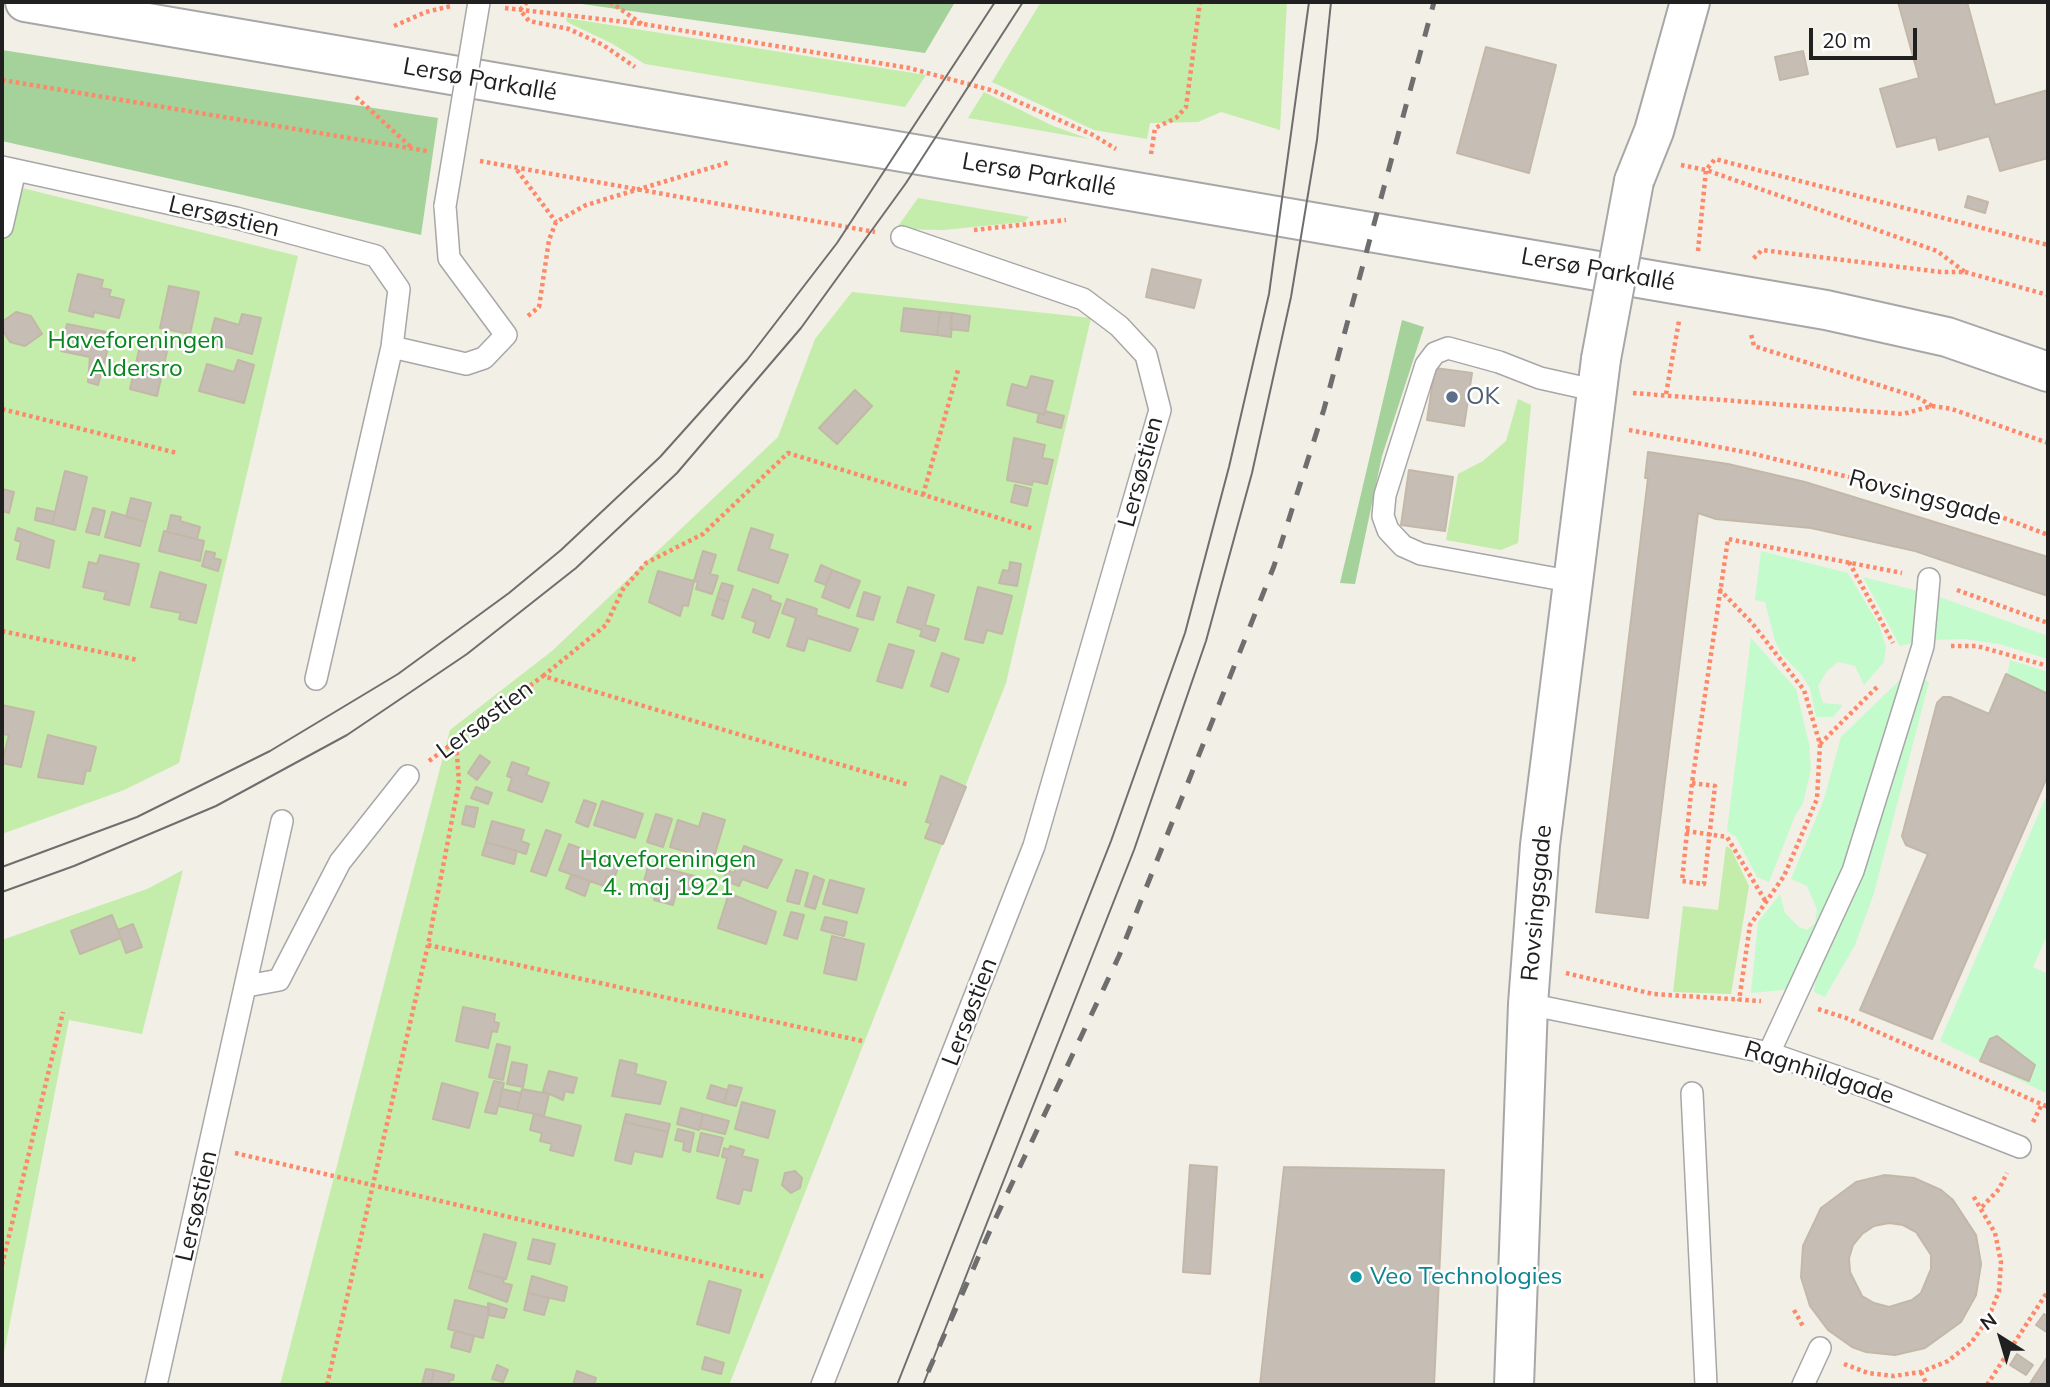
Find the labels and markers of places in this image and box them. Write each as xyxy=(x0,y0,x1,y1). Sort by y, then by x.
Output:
place label: OK xyxy=(1466,383,1500,411)
marker: OK xyxy=(1444,389,1460,405)
place label: Veo Technologies xyxy=(1370,1263,1562,1291)
marker: Veo Technologies xyxy=(1348,1269,1364,1285)

